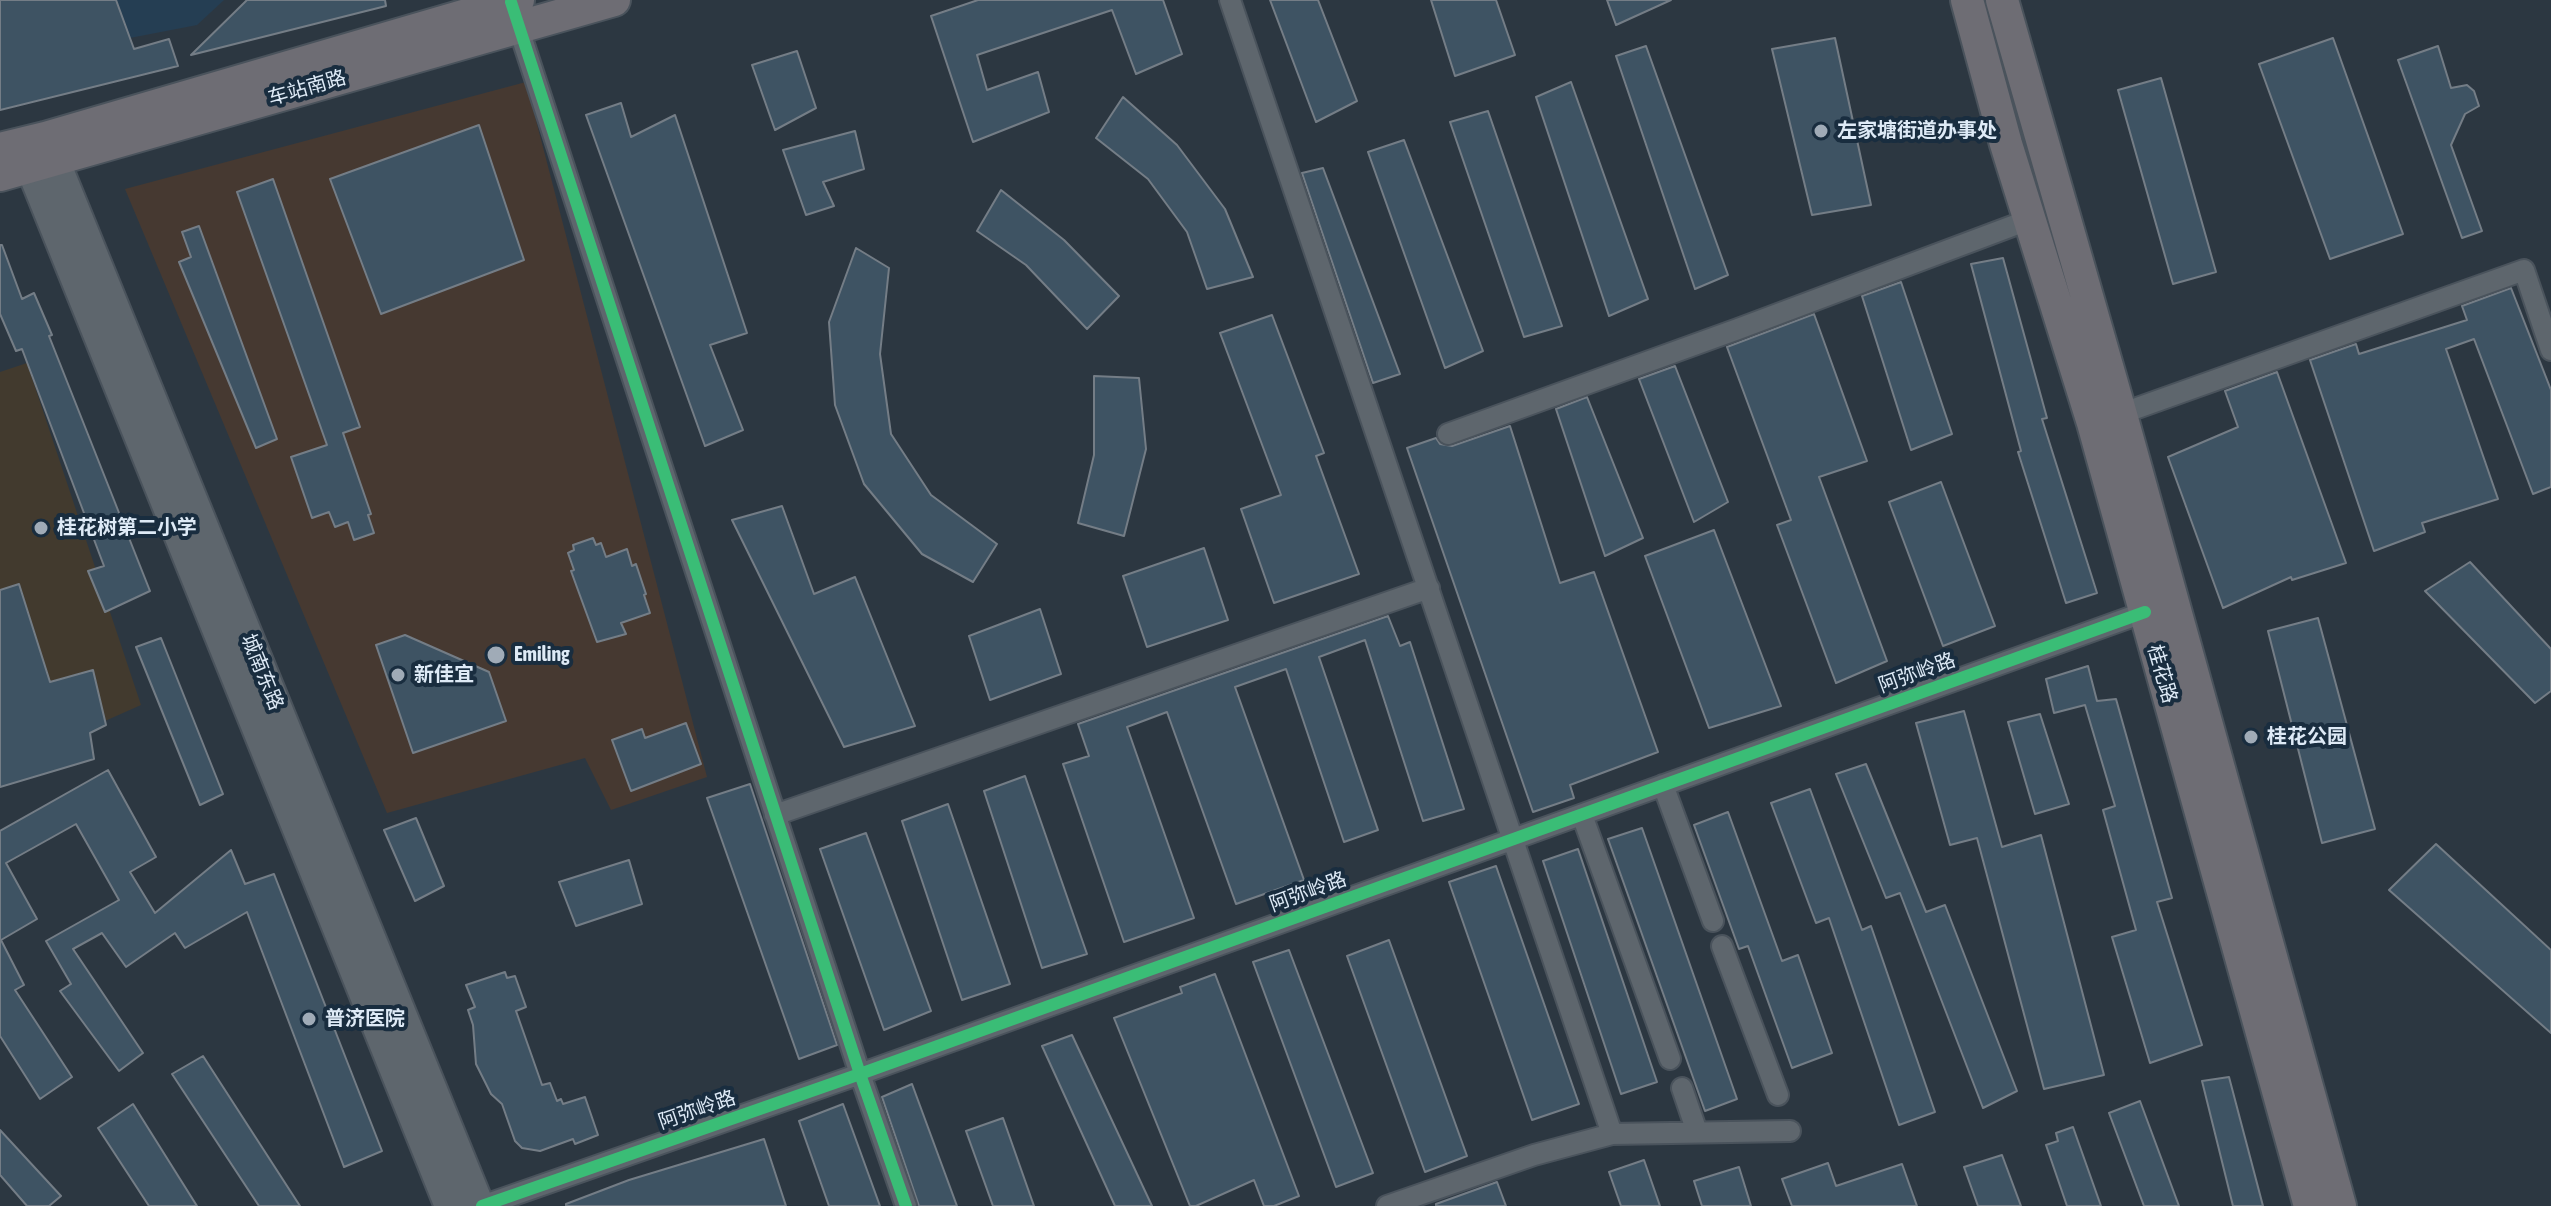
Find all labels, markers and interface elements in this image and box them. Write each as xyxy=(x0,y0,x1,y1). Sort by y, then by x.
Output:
street label: 车站南路 xyxy=(265,65,349,111)
place label: 左家塘街道办事处 xyxy=(1837,119,1997,143)
marker: 左家塘街道办事处 xyxy=(1812,122,1830,140)
place label: 桂花树第二小学 xyxy=(57,516,197,540)
marker: 桂花树第二小学 xyxy=(32,519,50,537)
street label: 城南东路 xyxy=(236,630,288,714)
street label: 桂花路 xyxy=(2142,642,2182,706)
place label: Emiling xyxy=(514,643,570,667)
marker: Emiling xyxy=(485,644,507,666)
street label: 阿弥岭路 xyxy=(1875,648,1959,698)
place label: 新佳宜 xyxy=(414,663,474,687)
marker: 新佳宜 xyxy=(389,666,407,684)
place label: 桂花公园 xyxy=(2267,725,2347,749)
marker: 桂花公园 xyxy=(2242,728,2260,746)
street label: 阿弥岭路 xyxy=(1266,867,1350,917)
place label: 普济医院 xyxy=(325,1007,405,1031)
marker: 普济医院 xyxy=(300,1010,318,1028)
street label: 阿弥岭路 xyxy=(655,1086,739,1134)

